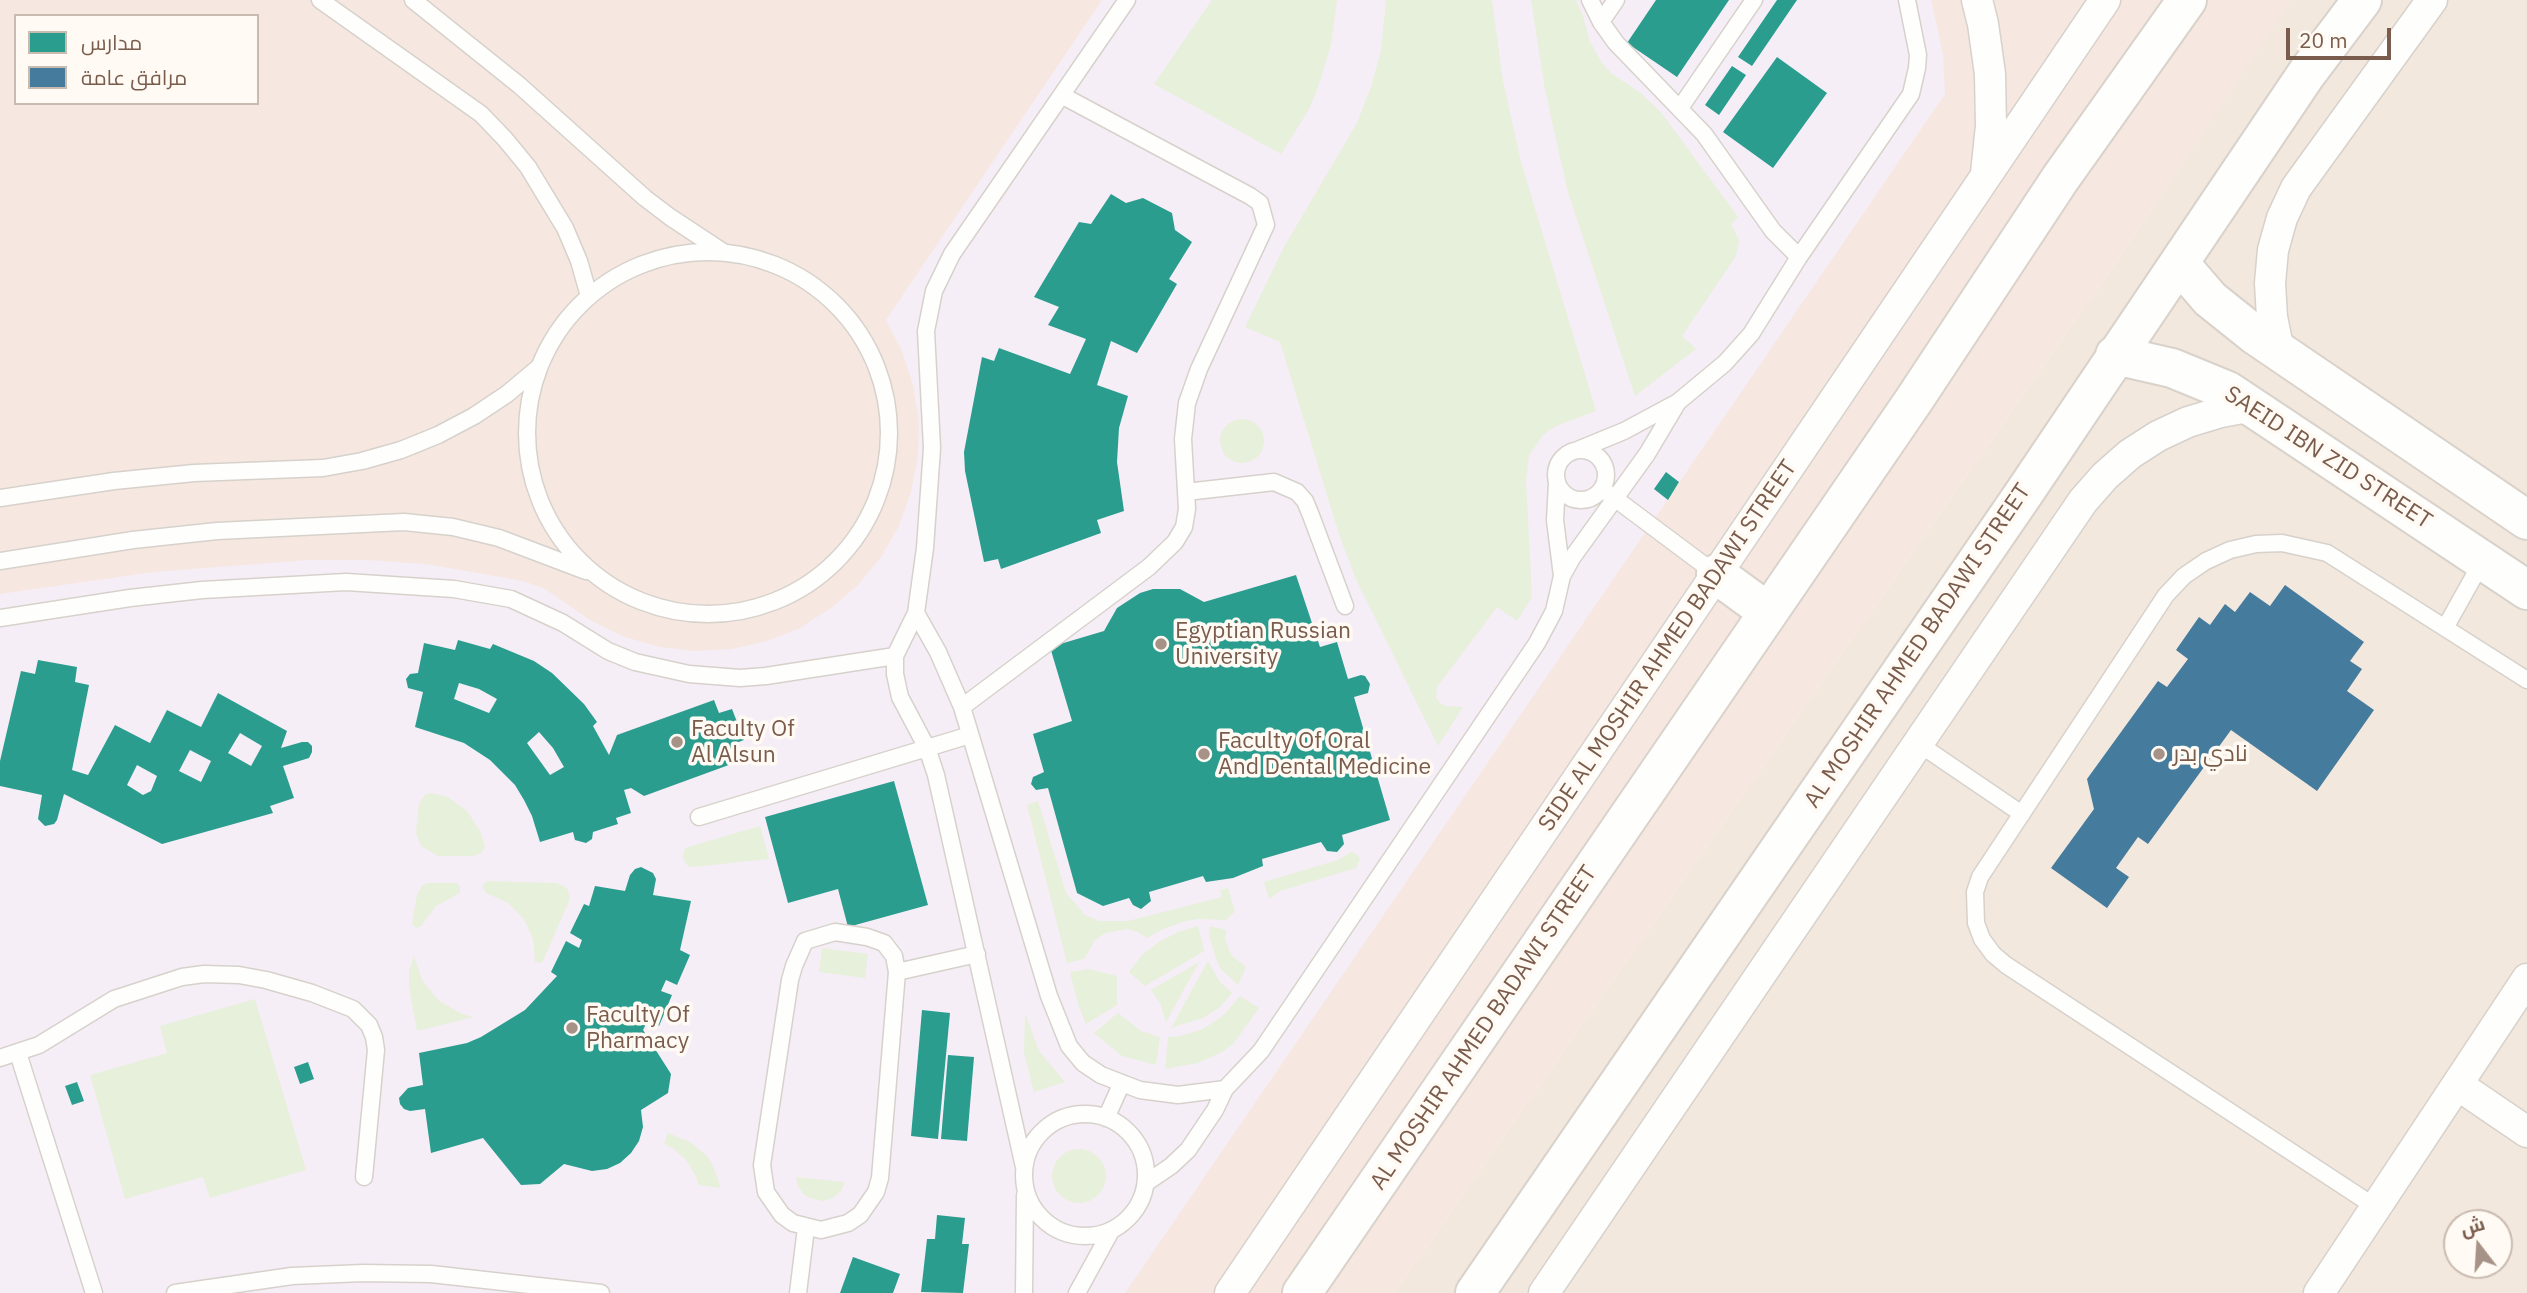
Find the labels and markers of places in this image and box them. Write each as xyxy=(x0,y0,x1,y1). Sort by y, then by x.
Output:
place label: Egyptian Russian University xyxy=(1175,617,1351,671)
marker: Egyptian Russian University xyxy=(1153,636,1169,652)
place label: Faculty Of Al Alsun xyxy=(691,715,795,769)
place label: Faculty Of Oral And Dental Medicine xyxy=(1218,727,1431,781)
marker: Faculty Of Al Alsun xyxy=(669,734,685,750)
place label: نادي بدر xyxy=(2173,740,2248,768)
marker: Faculty Of Oral And Dental Medicine xyxy=(1196,746,1212,762)
marker: نادي بدر xyxy=(2151,746,2167,762)
place label: Faculty Of Pharmacy xyxy=(586,1001,690,1055)
marker: Faculty Of Pharmacy xyxy=(564,1020,580,1036)

